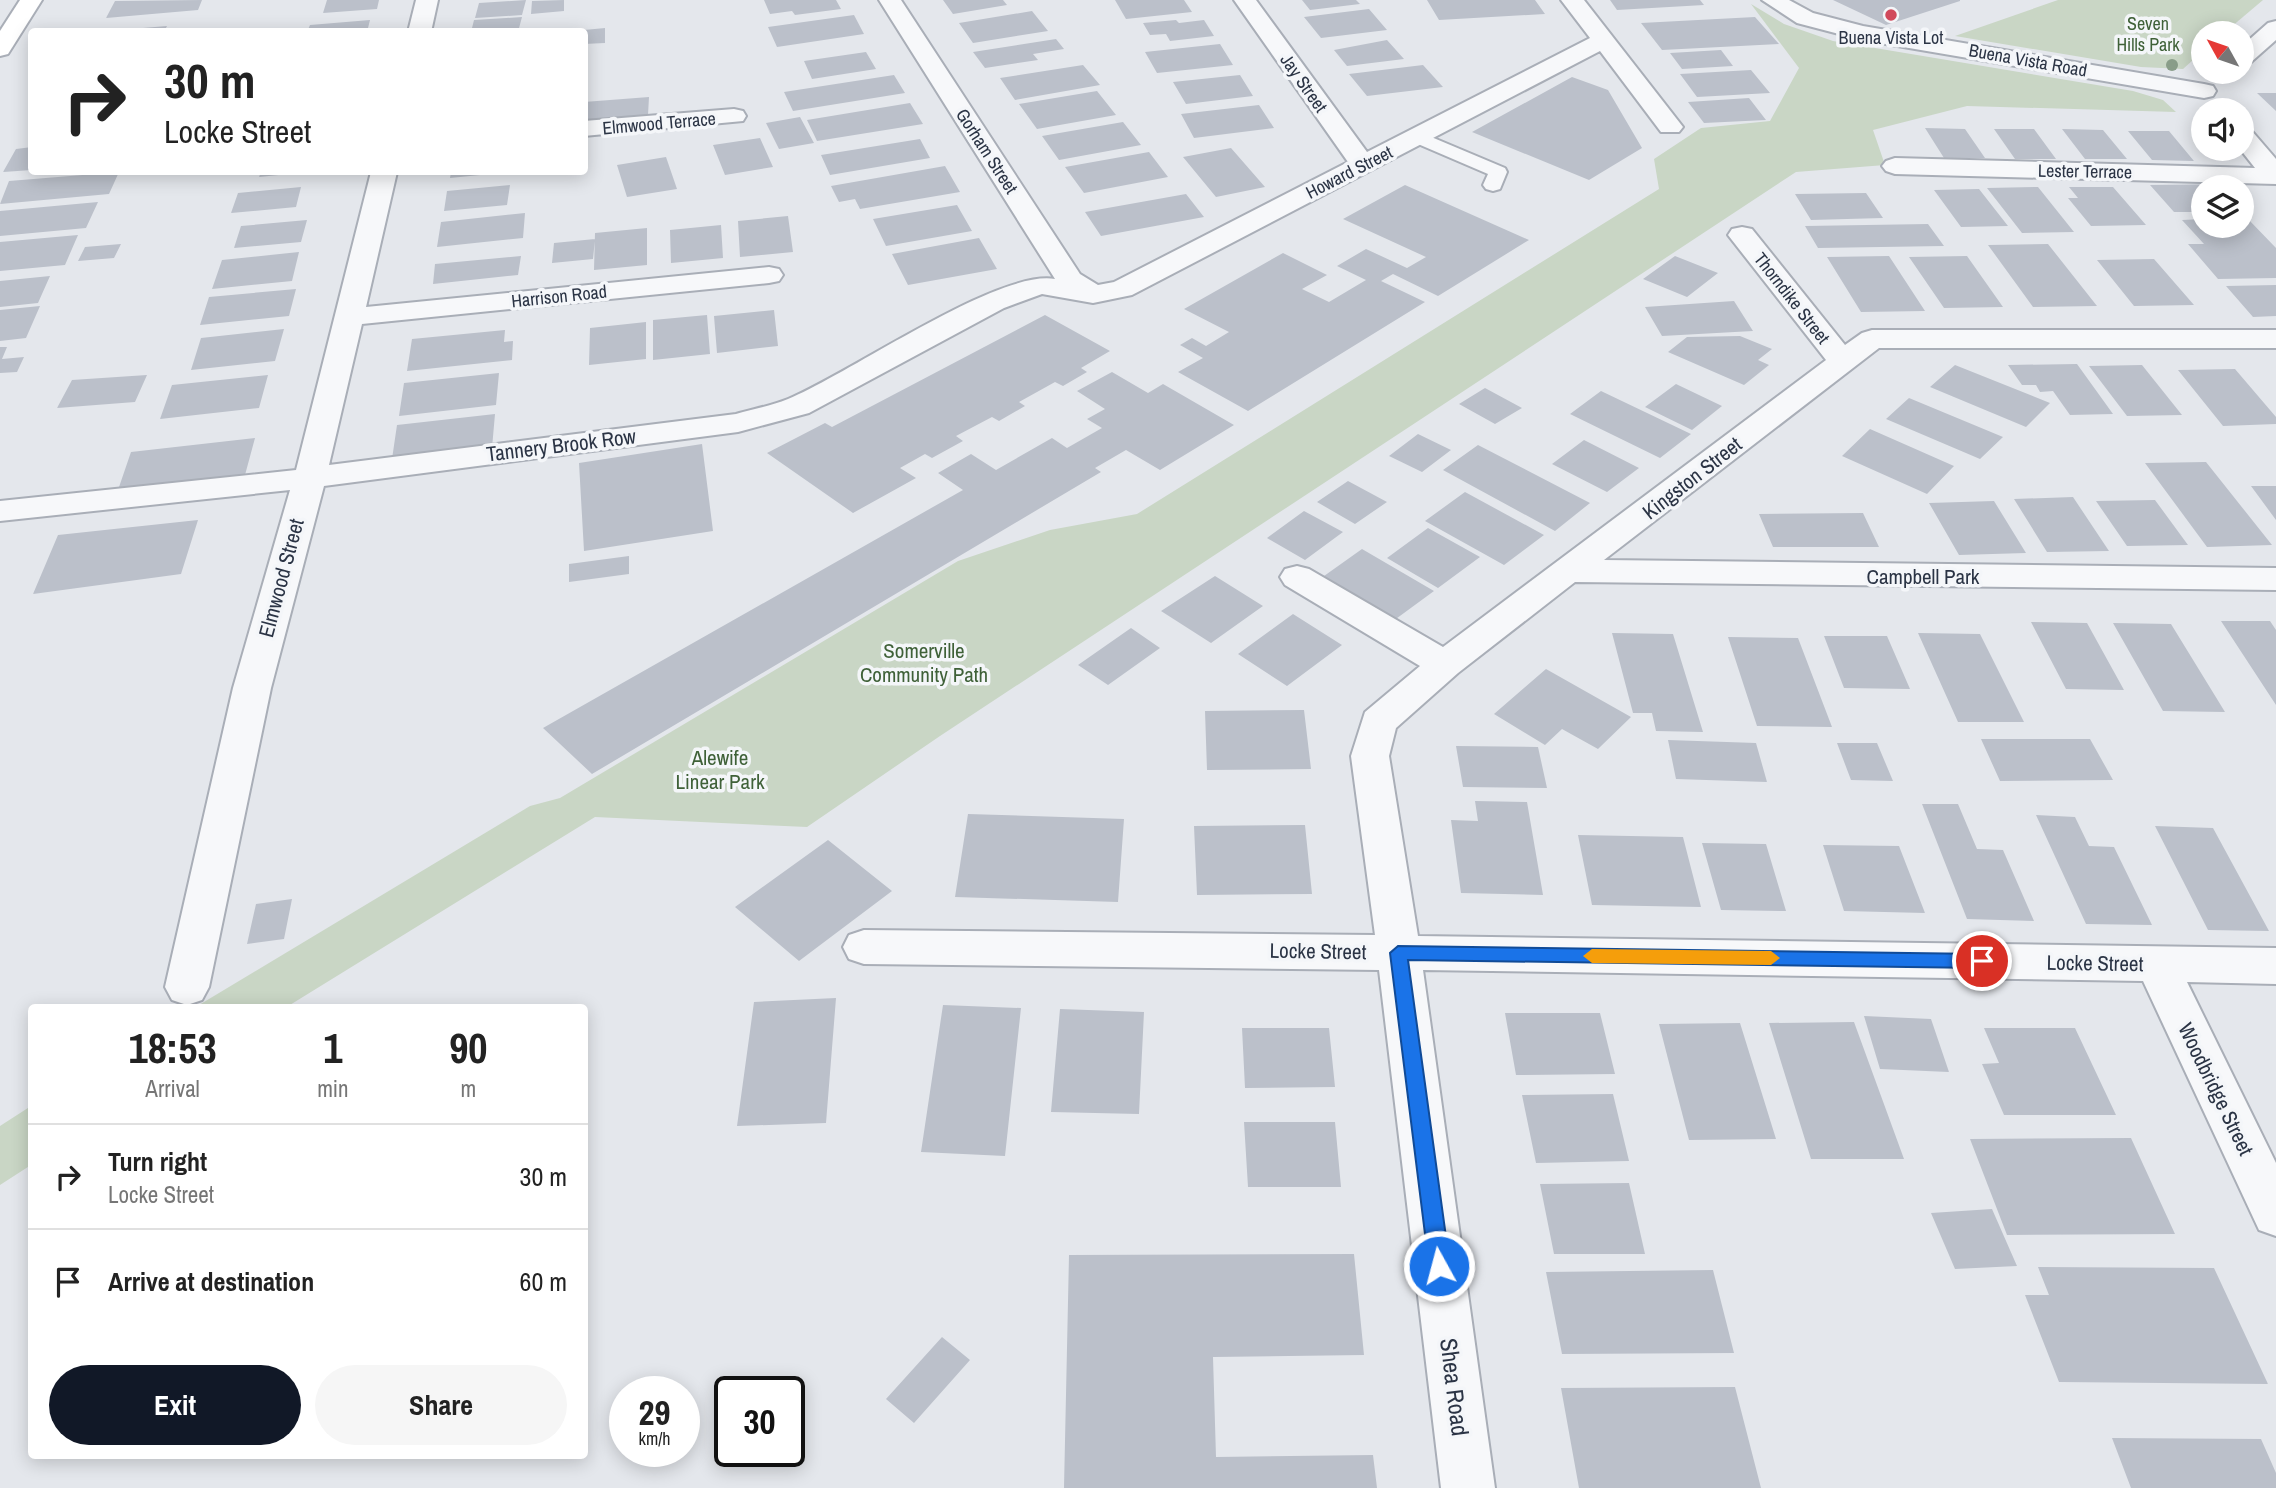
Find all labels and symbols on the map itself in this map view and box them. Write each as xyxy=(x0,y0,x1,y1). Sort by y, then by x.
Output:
marker: Buena Vista Lot xyxy=(1883,7,1899,23)
park label: Seven Hills Park xyxy=(2116,11,2180,57)
north arrow xyxy=(2191,21,2254,84)
place label: Buena Vista Lot xyxy=(1839,25,1943,50)
street label: Buena Vista Road xyxy=(1967,37,2089,83)
street label: Jay Street xyxy=(1275,49,1333,117)
street label: Gorham Street xyxy=(950,104,1024,198)
street label: Elmwood Terrace xyxy=(601,106,717,140)
street label: Howard Street xyxy=(1301,139,1397,205)
street label: Lester Terrace xyxy=(2038,158,2132,184)
street label: Thorndike Street xyxy=(1748,247,1836,349)
street label: Harrison Road xyxy=(510,279,608,313)
street label: Tannery Brook Row xyxy=(484,421,638,469)
street label: Kingston Street xyxy=(1636,430,1748,526)
street label: Elmwood Street xyxy=(251,515,311,640)
street label: Campbell Park xyxy=(1867,562,1980,591)
park label: Somerville Community Path xyxy=(860,636,988,689)
park label: Alewife Linear Park xyxy=(675,743,765,796)
pin xyxy=(1952,931,2012,991)
street label: Locke Street xyxy=(1269,936,1367,966)
street label: Locke Street xyxy=(2046,948,2144,978)
street label: Woodbridge Street xyxy=(2171,1018,2261,1160)
position arrow xyxy=(1402,1229,1476,1303)
street label: Shea Road xyxy=(1433,1336,1477,1438)
speed limit sign: 30 xyxy=(714,1376,805,1467)

